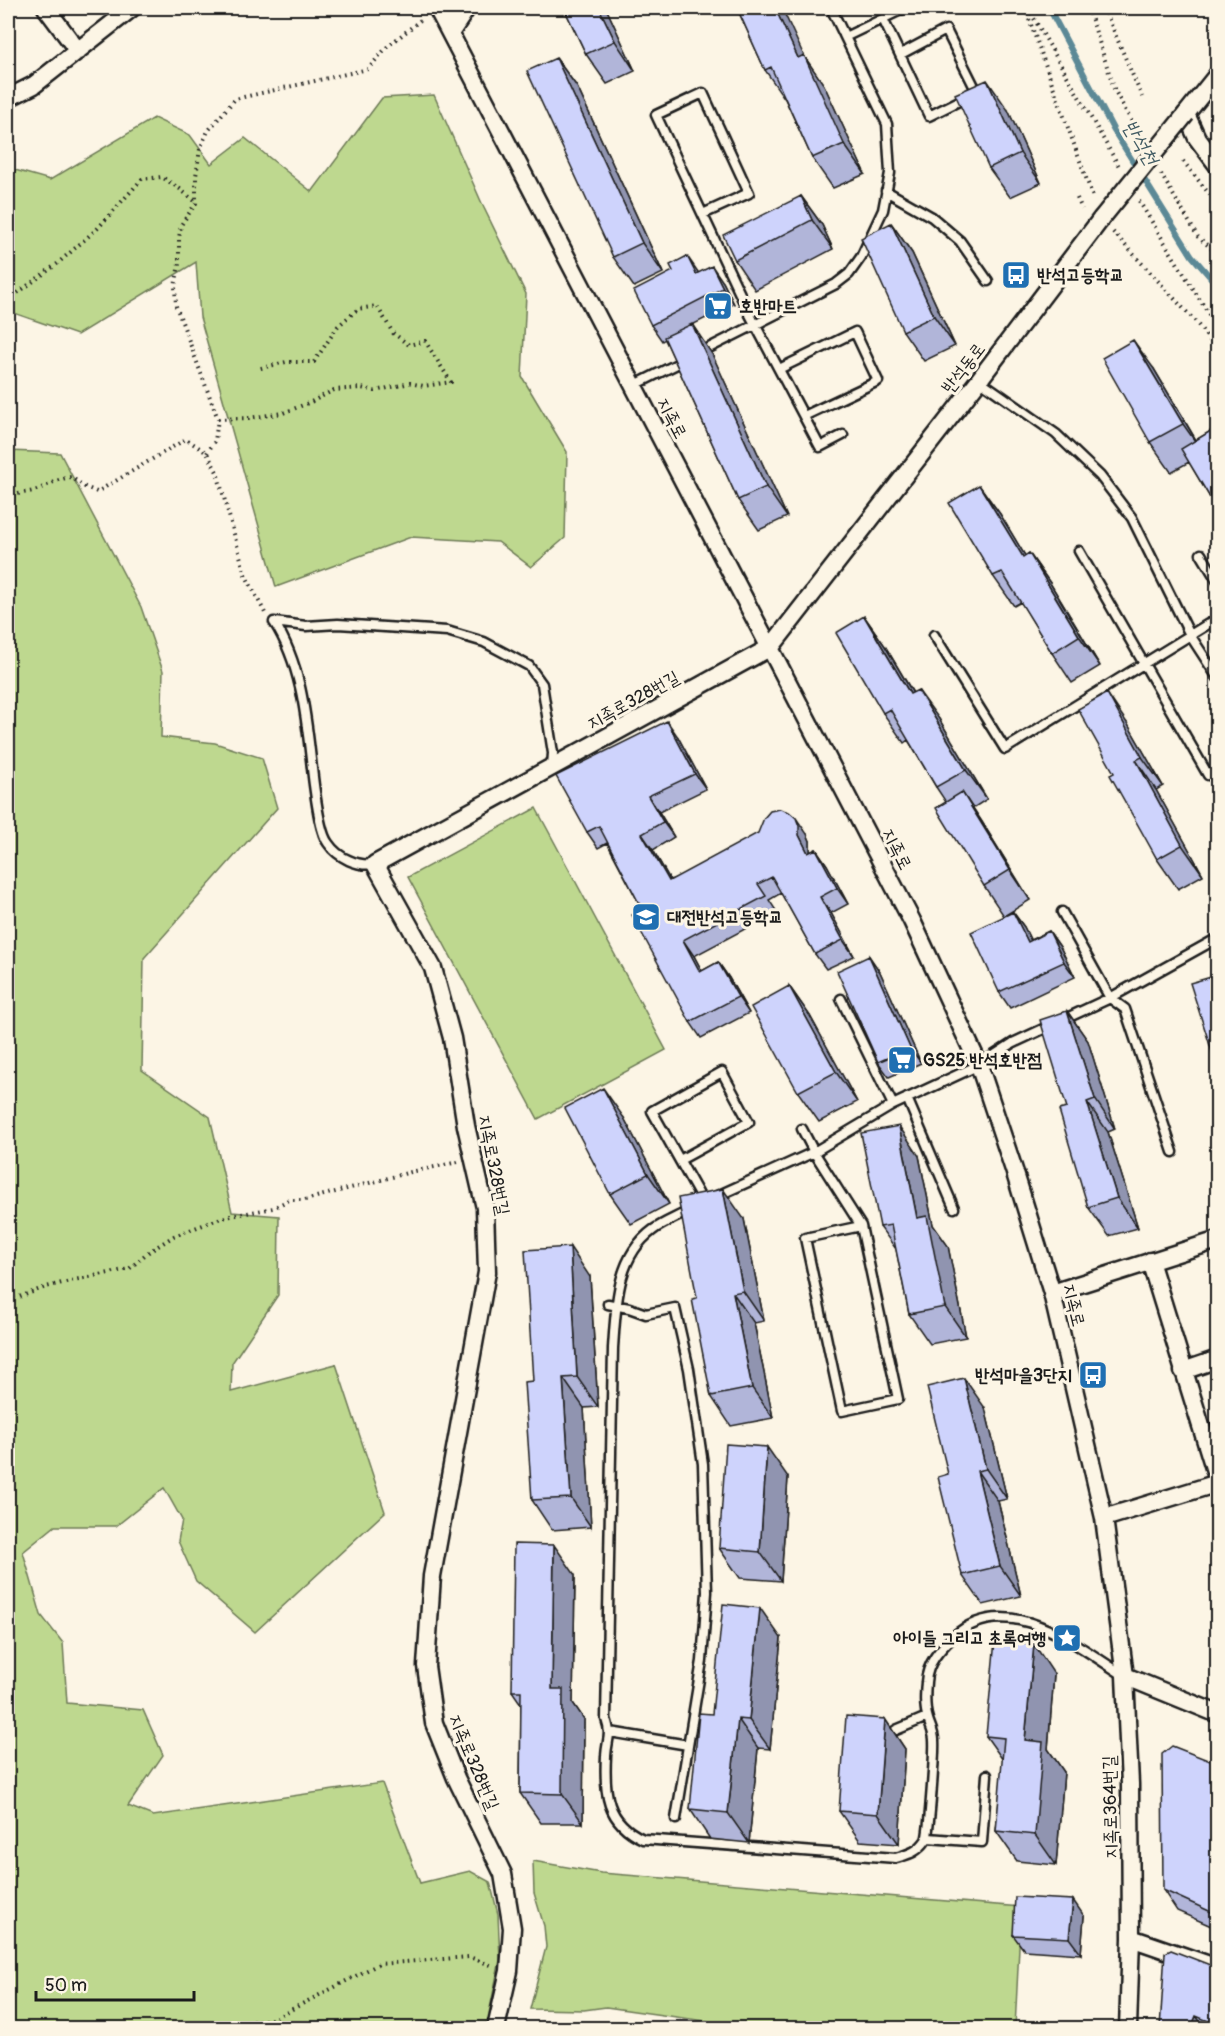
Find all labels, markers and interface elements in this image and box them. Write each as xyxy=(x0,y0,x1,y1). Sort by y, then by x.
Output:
water label: 반석천 xyxy=(1117,115,1165,171)
bus stop icon: 반석고등학교 xyxy=(1000,259,1032,291)
place label: 반석고등학교 xyxy=(1037,264,1124,287)
supermarket icon: 호반마트 xyxy=(702,290,734,322)
place label: 호반마트 xyxy=(739,295,797,318)
street label: 반석동로 xyxy=(936,338,990,398)
street label: 지족로 xyxy=(651,394,692,443)
street label: 지족로328번길 xyxy=(583,666,684,735)
street label: 지족로 xyxy=(876,825,917,874)
school or university icon: 대전반석고등학교 xyxy=(630,901,662,933)
place label: 대전반석고등학교 xyxy=(667,906,783,929)
supermarket icon: GS25 반석호반점 xyxy=(886,1044,918,1076)
place label: GS25 반석호반점 xyxy=(923,1049,1042,1072)
street label: 지족로328번길 xyxy=(473,1113,515,1218)
street label: 지족로 xyxy=(1057,1281,1090,1329)
bus stop icon: 반석마을3단지 xyxy=(1077,1359,1109,1391)
place label: 반석마을3단지 xyxy=(975,1364,1072,1387)
place icon: 아이들 그리고 초록여행 xyxy=(1051,1622,1083,1654)
place label: 아이들 그리고 초록여행 xyxy=(893,1627,1046,1650)
street label: 지족로328번길 xyxy=(443,1711,504,1814)
street label: 지족로364번길 xyxy=(1098,1755,1123,1859)
scale bar xyxy=(36,1964,194,2002)
text: 50 m xyxy=(45,1974,87,1997)

